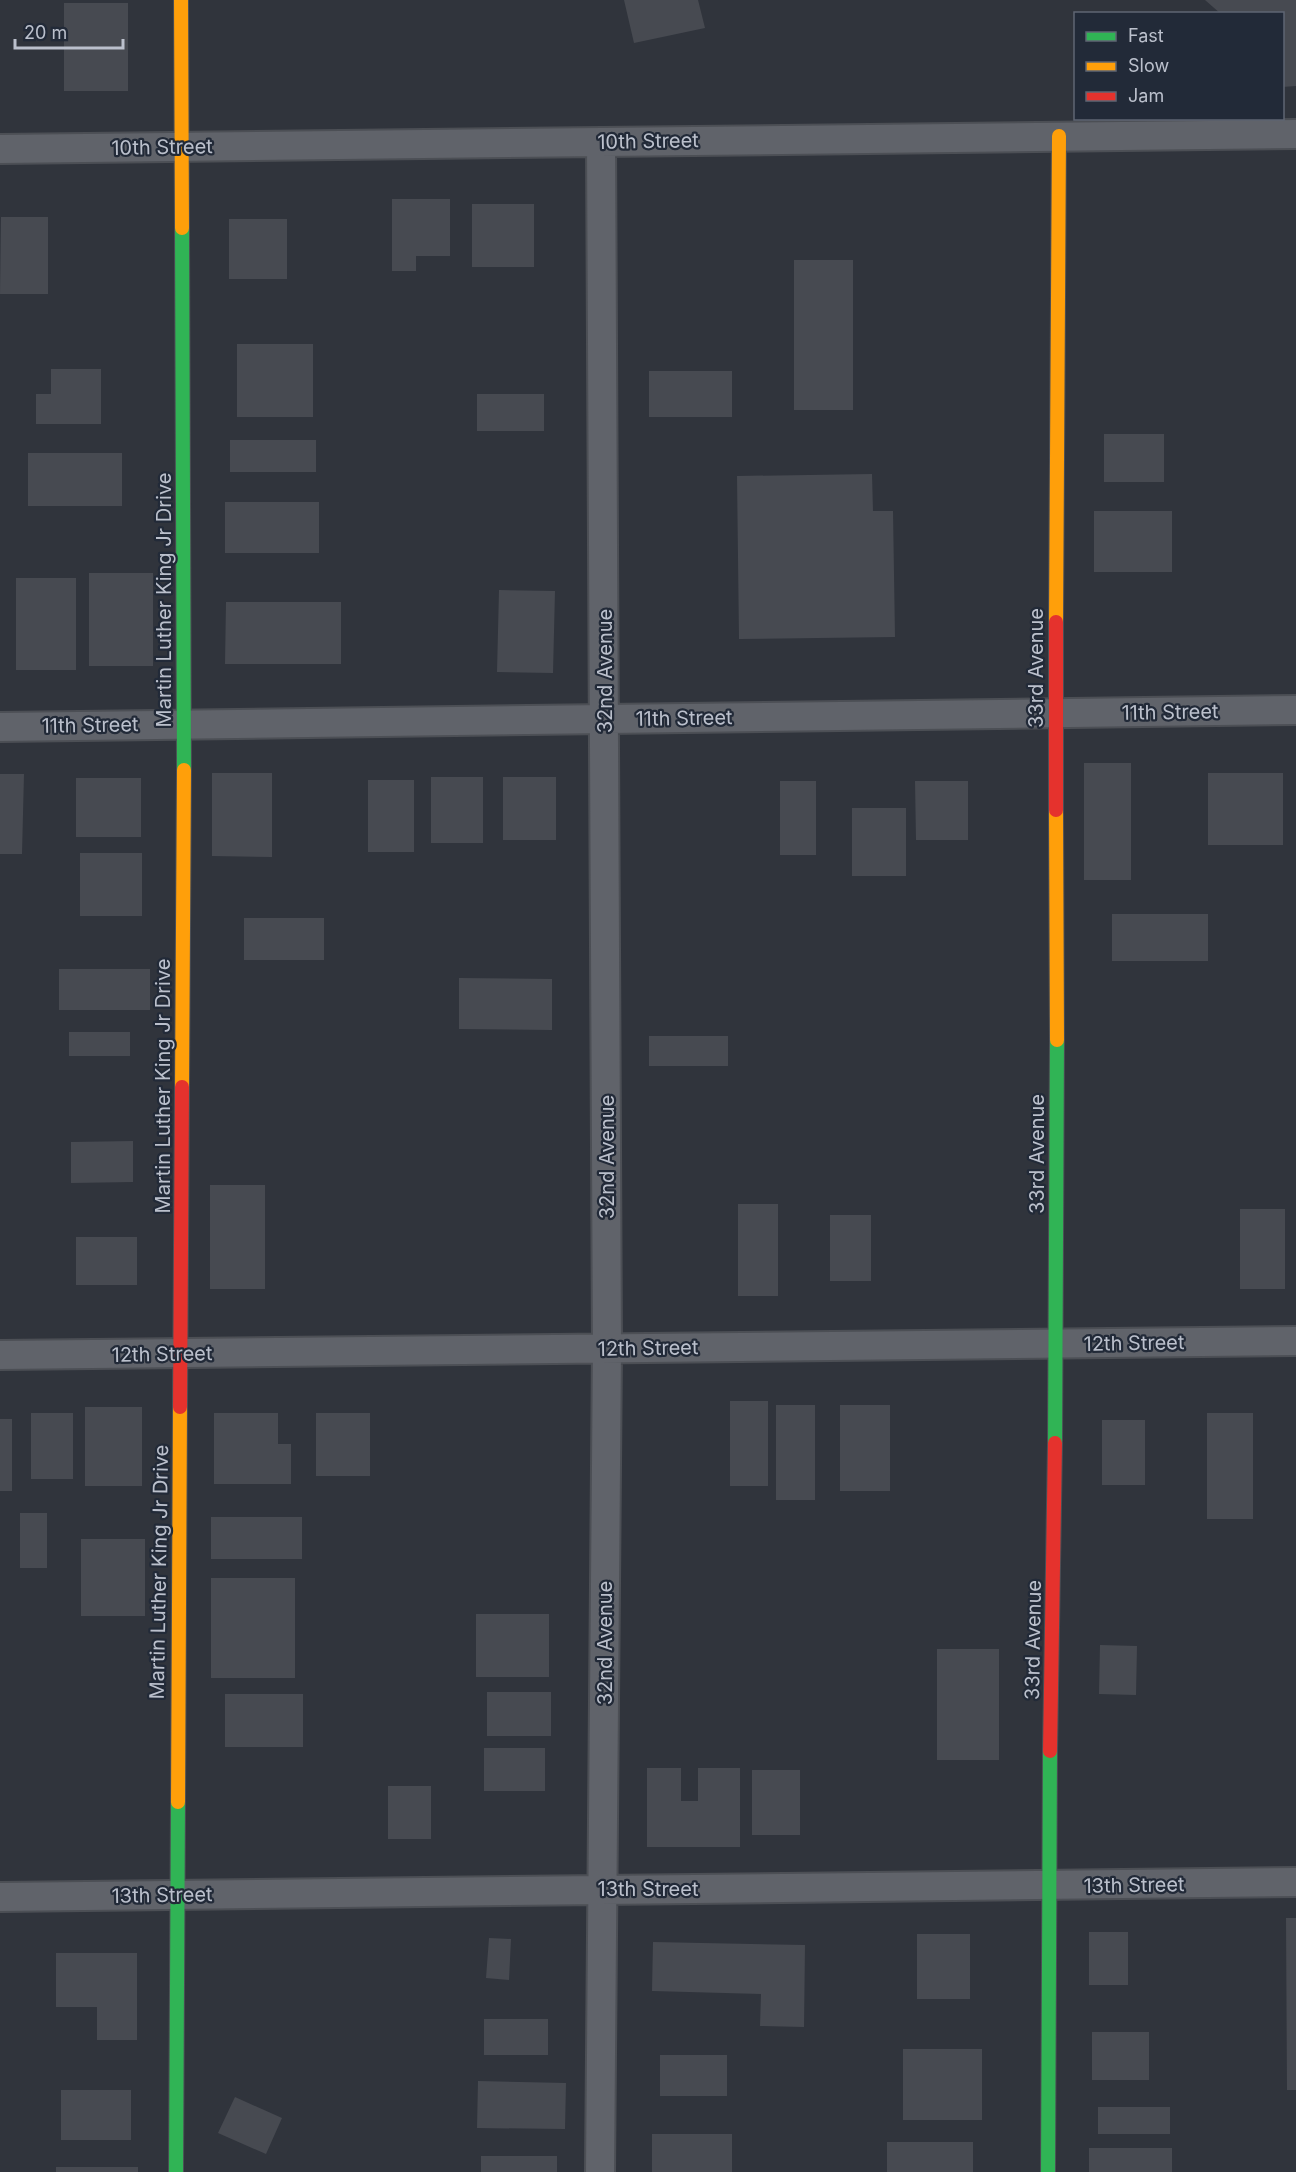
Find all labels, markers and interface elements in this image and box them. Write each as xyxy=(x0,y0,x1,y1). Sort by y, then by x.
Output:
scale bar xyxy=(15,12,123,50)
legend xyxy=(1074,12,1284,120)
text: 20 m xyxy=(24,22,67,43)
text: Fast xyxy=(1128,25,1164,46)
text: Slow xyxy=(1128,55,1169,76)
text: Jam xyxy=(1128,85,1164,106)
street label: 10th Street xyxy=(597,128,699,154)
street label: 10th Street xyxy=(111,134,213,160)
street label: Martin Luther King Jr Drive xyxy=(152,473,176,727)
street label: 33rd Avenue xyxy=(1024,608,1048,728)
street label: 32nd Avenue xyxy=(593,609,617,733)
street label: 11th Street xyxy=(1121,699,1219,725)
street label: 11th Street xyxy=(635,705,733,731)
street label: 11th Street xyxy=(41,712,139,738)
street label: Martin Luther King Jr Drive xyxy=(151,959,175,1213)
street label: 33rd Avenue xyxy=(1025,1094,1049,1214)
street label: 32nd Avenue xyxy=(595,1095,619,1219)
street label: 12th Street xyxy=(1083,1330,1185,1356)
street label: 12th Street xyxy=(597,1335,699,1361)
street label: 12th Street xyxy=(111,1341,213,1367)
street label: Martin Luther King Jr Drive xyxy=(145,1444,173,1700)
street label: 33rd Avenue xyxy=(1020,1580,1046,1700)
street label: 32nd Avenue xyxy=(593,1581,617,1705)
street label: 13th Street xyxy=(1083,1872,1185,1898)
street label: 13th Street xyxy=(598,1877,699,1901)
street label: 13th Street xyxy=(111,1882,213,1908)

